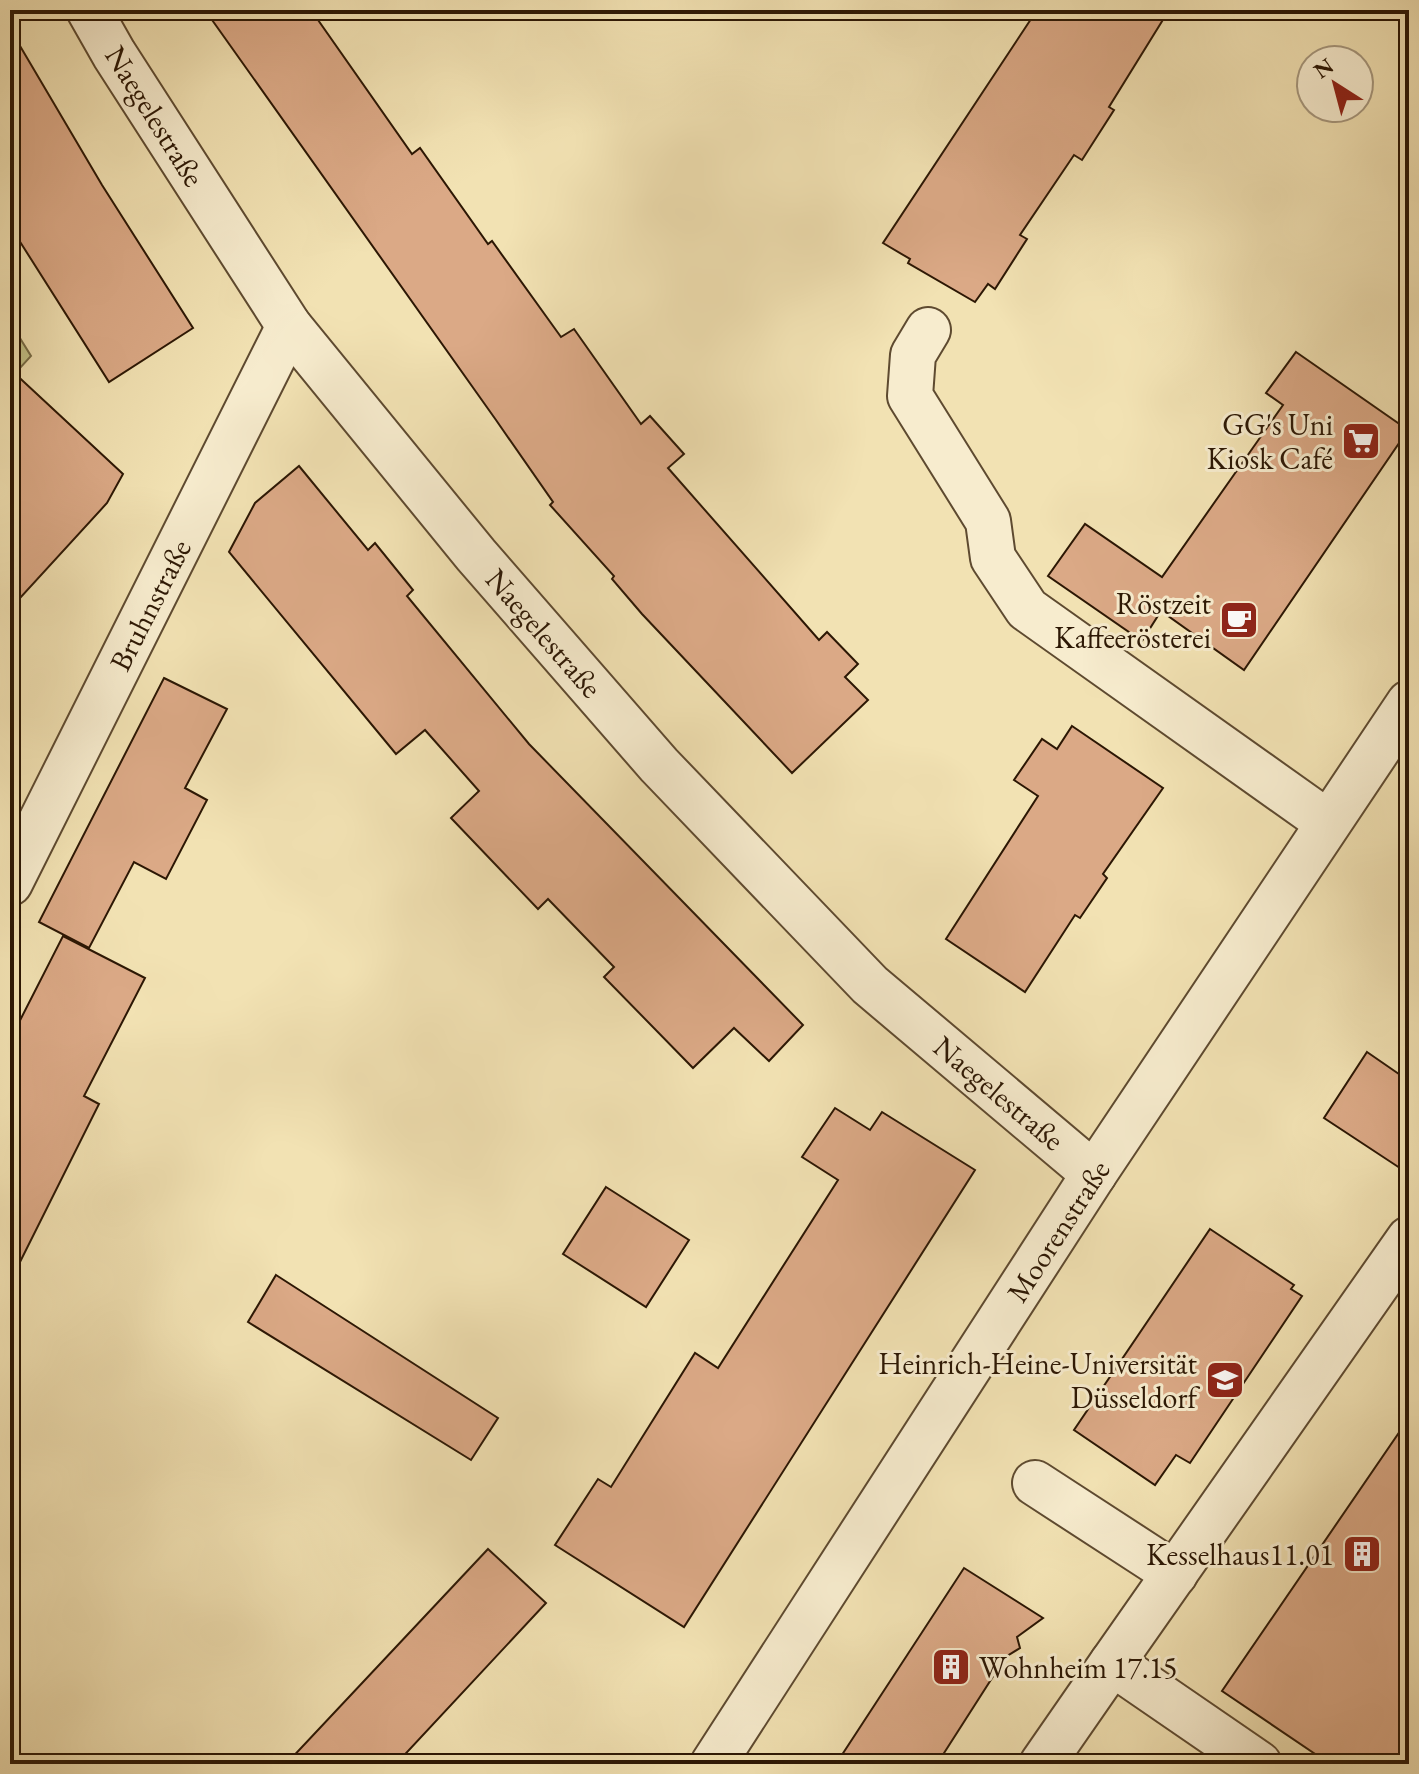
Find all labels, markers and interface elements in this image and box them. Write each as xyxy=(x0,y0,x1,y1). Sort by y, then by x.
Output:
street label: Naegelestraße xyxy=(96,38,214,194)
north arrow xyxy=(1295,44,1375,124)
text: N xyxy=(1308,51,1339,85)
place label: GG's Uni Kiosk Café xyxy=(1207,405,1333,478)
supermarket icon: GG's Uni Kiosk Café xyxy=(1340,420,1382,462)
street label: Bruhnstraße xyxy=(100,533,200,677)
street label: Naegelestraße xyxy=(477,560,611,706)
place label: Röstzeit Kaffeerösterei xyxy=(1054,584,1212,657)
cafe icon: Röstzeit Kaffeerösterei xyxy=(1218,599,1260,641)
street label: Naegelestraße xyxy=(926,1027,1072,1159)
street label: Moorenstraße xyxy=(998,1153,1118,1309)
place label: Heinrich-Heine-Universität Düsseldorf xyxy=(878,1344,1200,1417)
school or university icon: Heinrich-Heine-Universität Düsseldorf xyxy=(1204,1359,1246,1401)
building icon: Kesselhaus11.01 xyxy=(1341,1533,1383,1575)
place label: Kesselhaus11.01 xyxy=(1146,1535,1334,1574)
building icon: Wohnheim 17.15 xyxy=(930,1646,972,1688)
place label: Wohnheim 17.15 xyxy=(979,1648,1178,1687)

